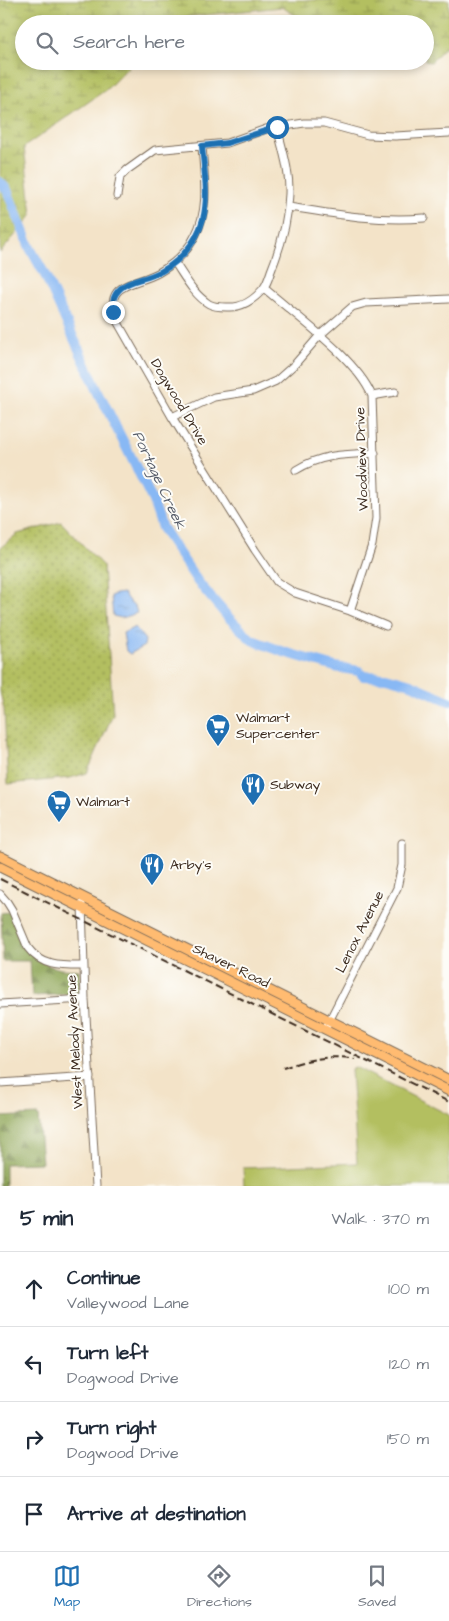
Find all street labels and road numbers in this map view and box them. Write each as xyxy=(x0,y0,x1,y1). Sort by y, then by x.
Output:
street label: Dogwood Drive xyxy=(145,355,213,449)
street label: Woodview Drive xyxy=(350,406,374,511)
street label: Lenox Avenue xyxy=(331,887,389,977)
street label: Shaver Road xyxy=(189,939,273,993)
street label: West Melody Avenue xyxy=(61,974,88,1110)

